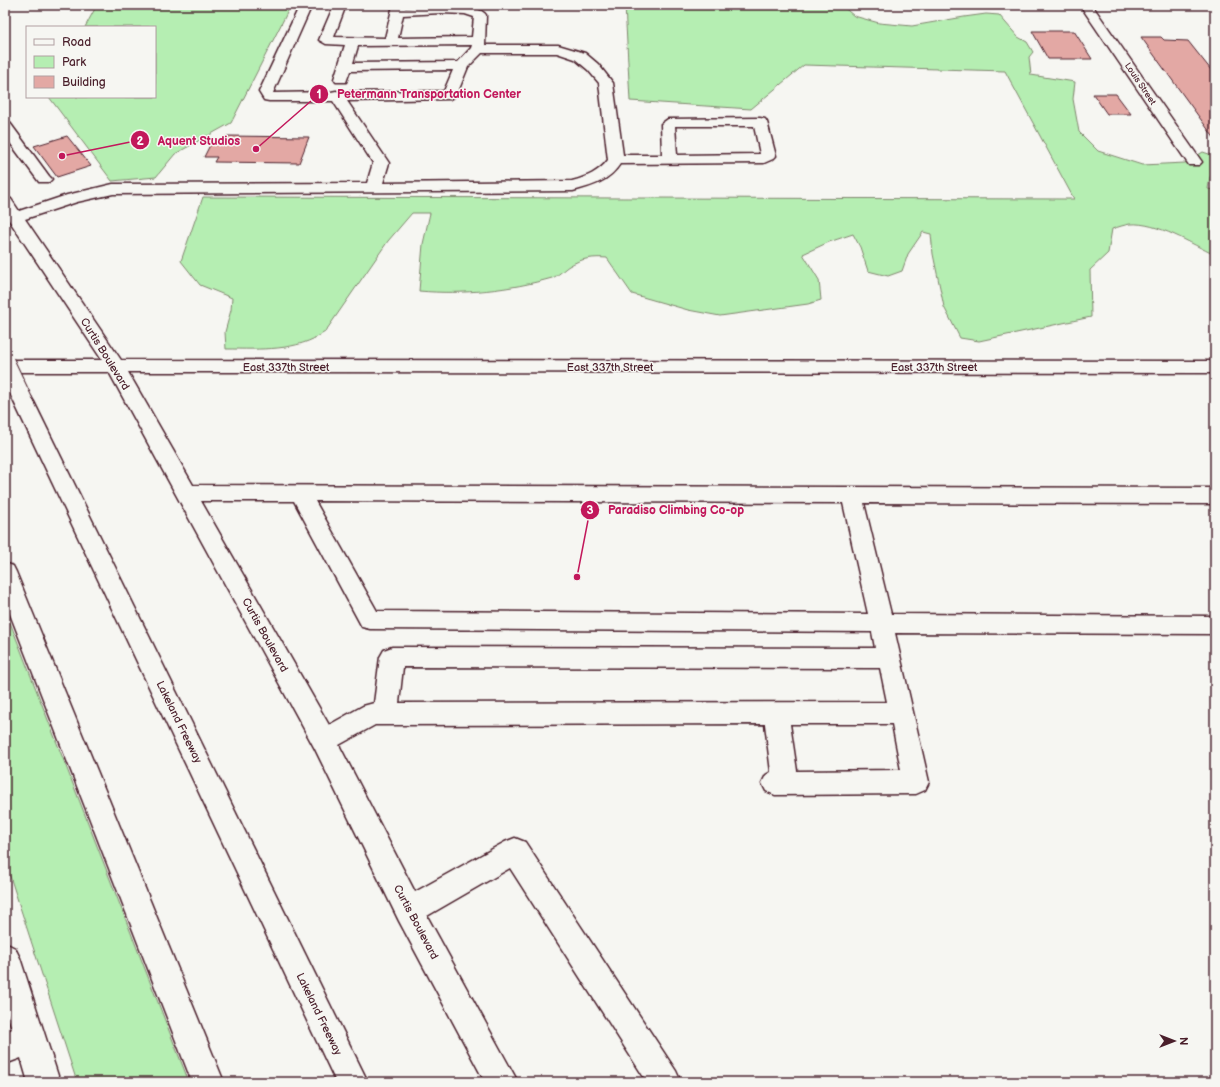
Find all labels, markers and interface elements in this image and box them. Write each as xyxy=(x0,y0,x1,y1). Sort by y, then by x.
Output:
legend xyxy=(26,26,156,98)
text: Road xyxy=(62,35,91,50)
text: Park xyxy=(62,55,86,70)
street label: Louis Street xyxy=(1122,61,1158,107)
text: Building xyxy=(62,75,106,90)
callout: Petermann Transportation Center xyxy=(309,82,529,106)
text: 1 xyxy=(316,87,322,102)
text: Petermann Transportation Center xyxy=(337,87,521,102)
callout: Aquent Studios xyxy=(130,128,249,152)
text: 2 xyxy=(136,134,144,149)
text: Aquent Studios xyxy=(157,134,240,149)
street label: Curtis Boulevard xyxy=(78,316,132,392)
street label: East 337th Street xyxy=(243,361,330,374)
street label: East 337th Street xyxy=(567,361,654,374)
street label: East 337th Street xyxy=(891,361,978,374)
callout: Paradiso Climbing Co-op xyxy=(580,498,752,522)
text: 3 xyxy=(586,503,594,518)
text: Paradiso Climbing Co-op xyxy=(608,503,744,518)
street label: Curtis Boulevard xyxy=(239,596,291,674)
street label: Lakeland Freeway xyxy=(153,679,205,765)
street label: Curtis Boulevard xyxy=(391,883,441,961)
street label: Lakeland Freeway xyxy=(293,971,345,1057)
north arrow xyxy=(1154,1021,1194,1061)
text: N xyxy=(1177,1037,1190,1045)

